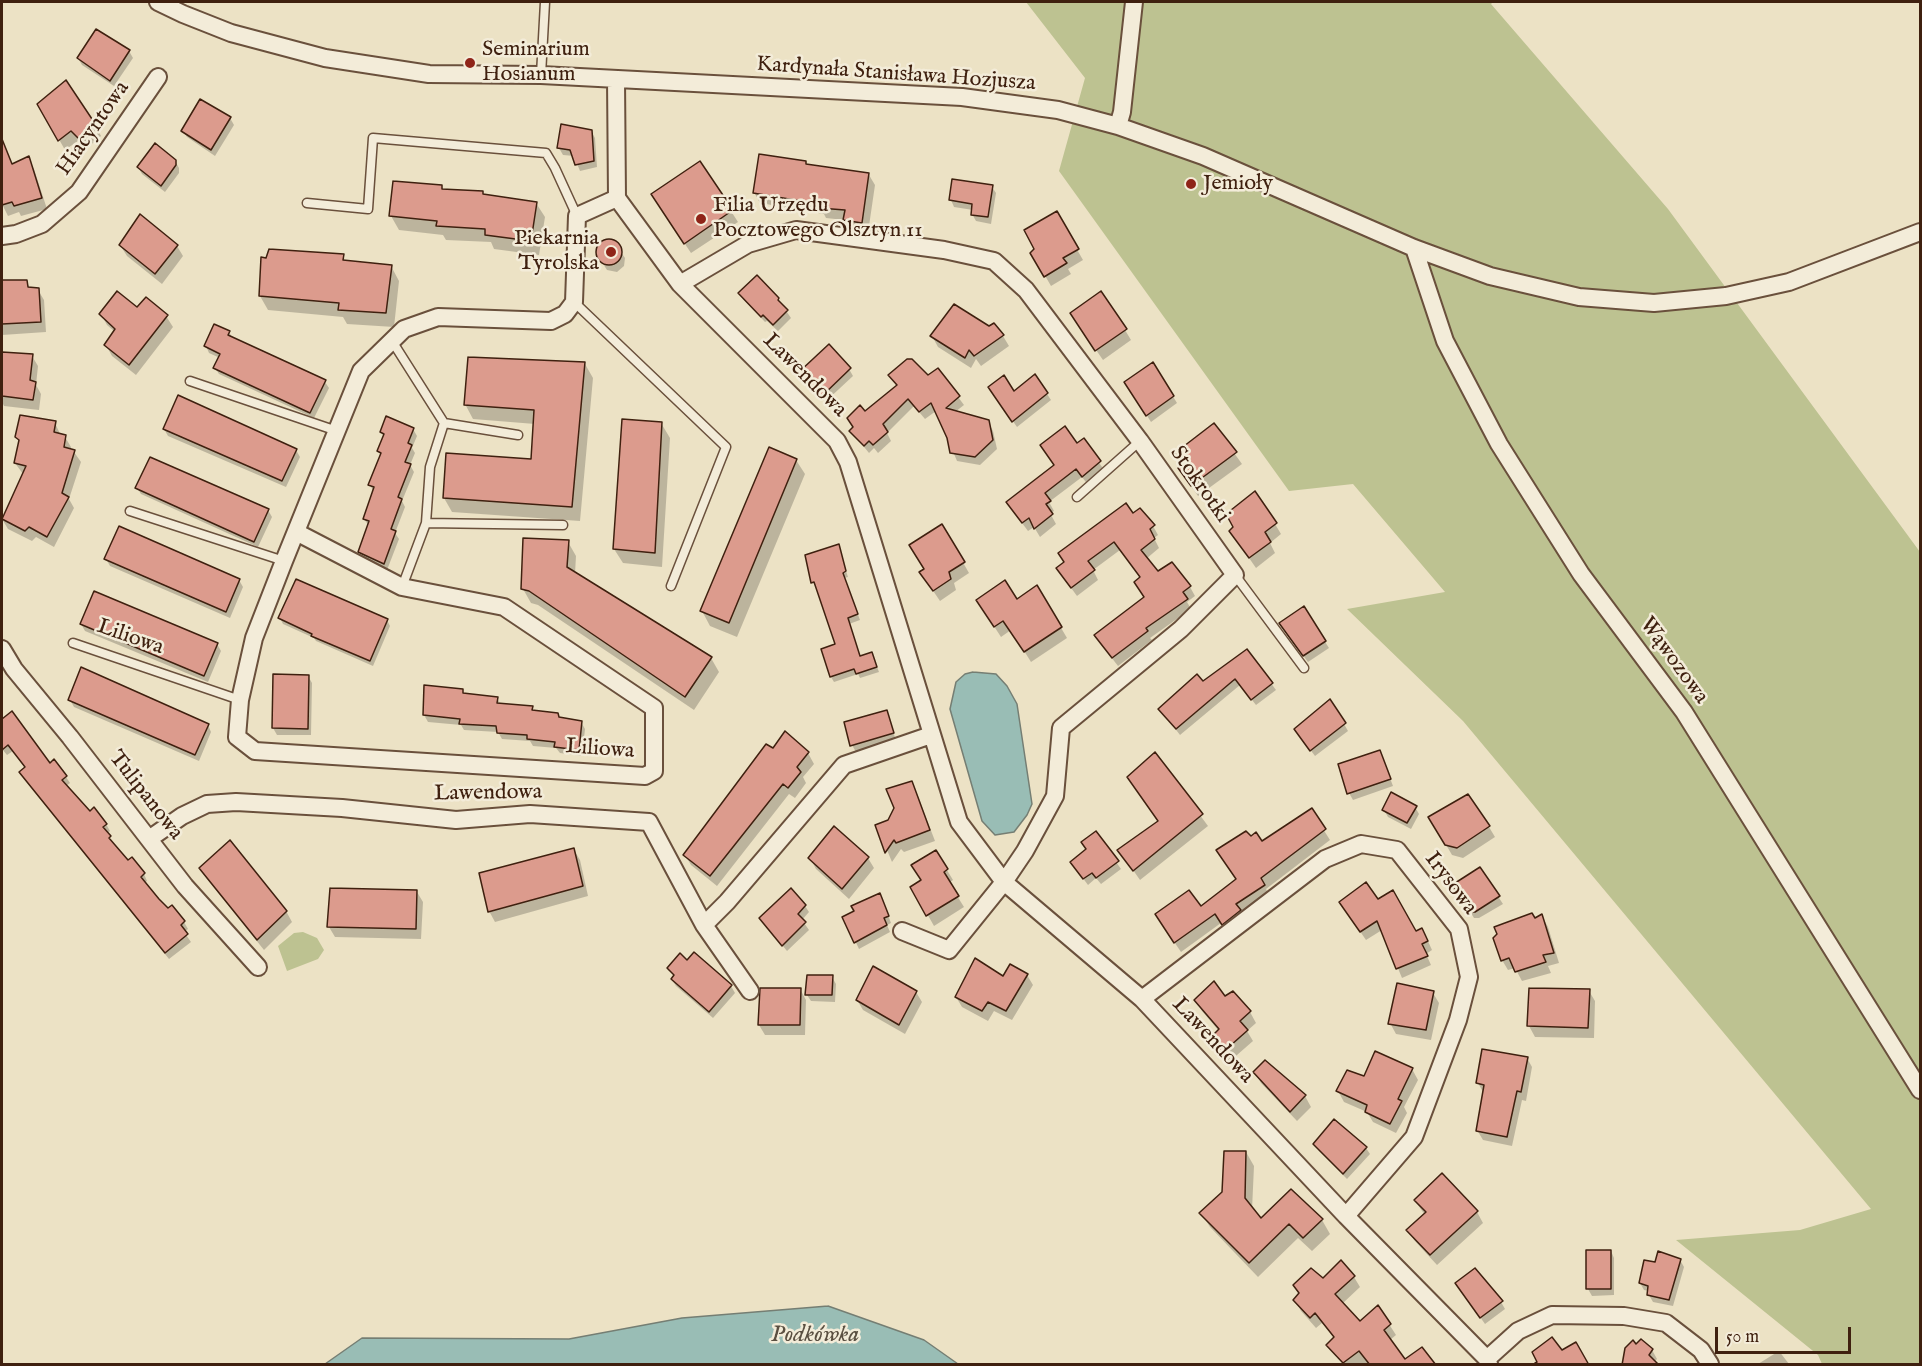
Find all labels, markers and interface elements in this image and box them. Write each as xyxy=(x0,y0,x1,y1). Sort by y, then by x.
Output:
place label: Seminarium Hosianum xyxy=(482,37,590,88)
street label: Kardynała Stanisława Hozjusza xyxy=(756,52,1036,98)
marker: Seminarium Hosianum xyxy=(463,56,477,70)
street label: Hiacyntowa xyxy=(52,77,136,181)
place label: Jemioły xyxy=(1203,171,1273,197)
marker: Jemioły xyxy=(1184,177,1198,191)
place label: Filia Urzędu Pocztowego Olsztyn 11 xyxy=(713,193,922,244)
marker: Filia Urzędu Pocztowego Olsztyn 11 xyxy=(694,212,708,226)
place label: Piekarnia Tyrolska xyxy=(514,226,599,278)
marker: Piekarnia Tyrolska xyxy=(604,245,618,259)
street label: Lawendowa xyxy=(756,328,852,424)
street label: Stokrotki xyxy=(1163,442,1235,528)
street label: Wąwozowa xyxy=(1633,612,1713,710)
street label: Liliowa xyxy=(93,614,167,662)
street label: Liliowa xyxy=(565,734,635,766)
street label: Tulipanowa xyxy=(102,746,188,846)
street label: Lawendowa xyxy=(434,780,542,808)
street label: Irysowa xyxy=(1418,847,1482,921)
street label: Lawendowa xyxy=(1165,992,1259,1090)
scale bar xyxy=(1718,1315,1854,1353)
water label: Podkówka xyxy=(771,1322,859,1350)
text: 50 m xyxy=(1726,1326,1759,1349)

